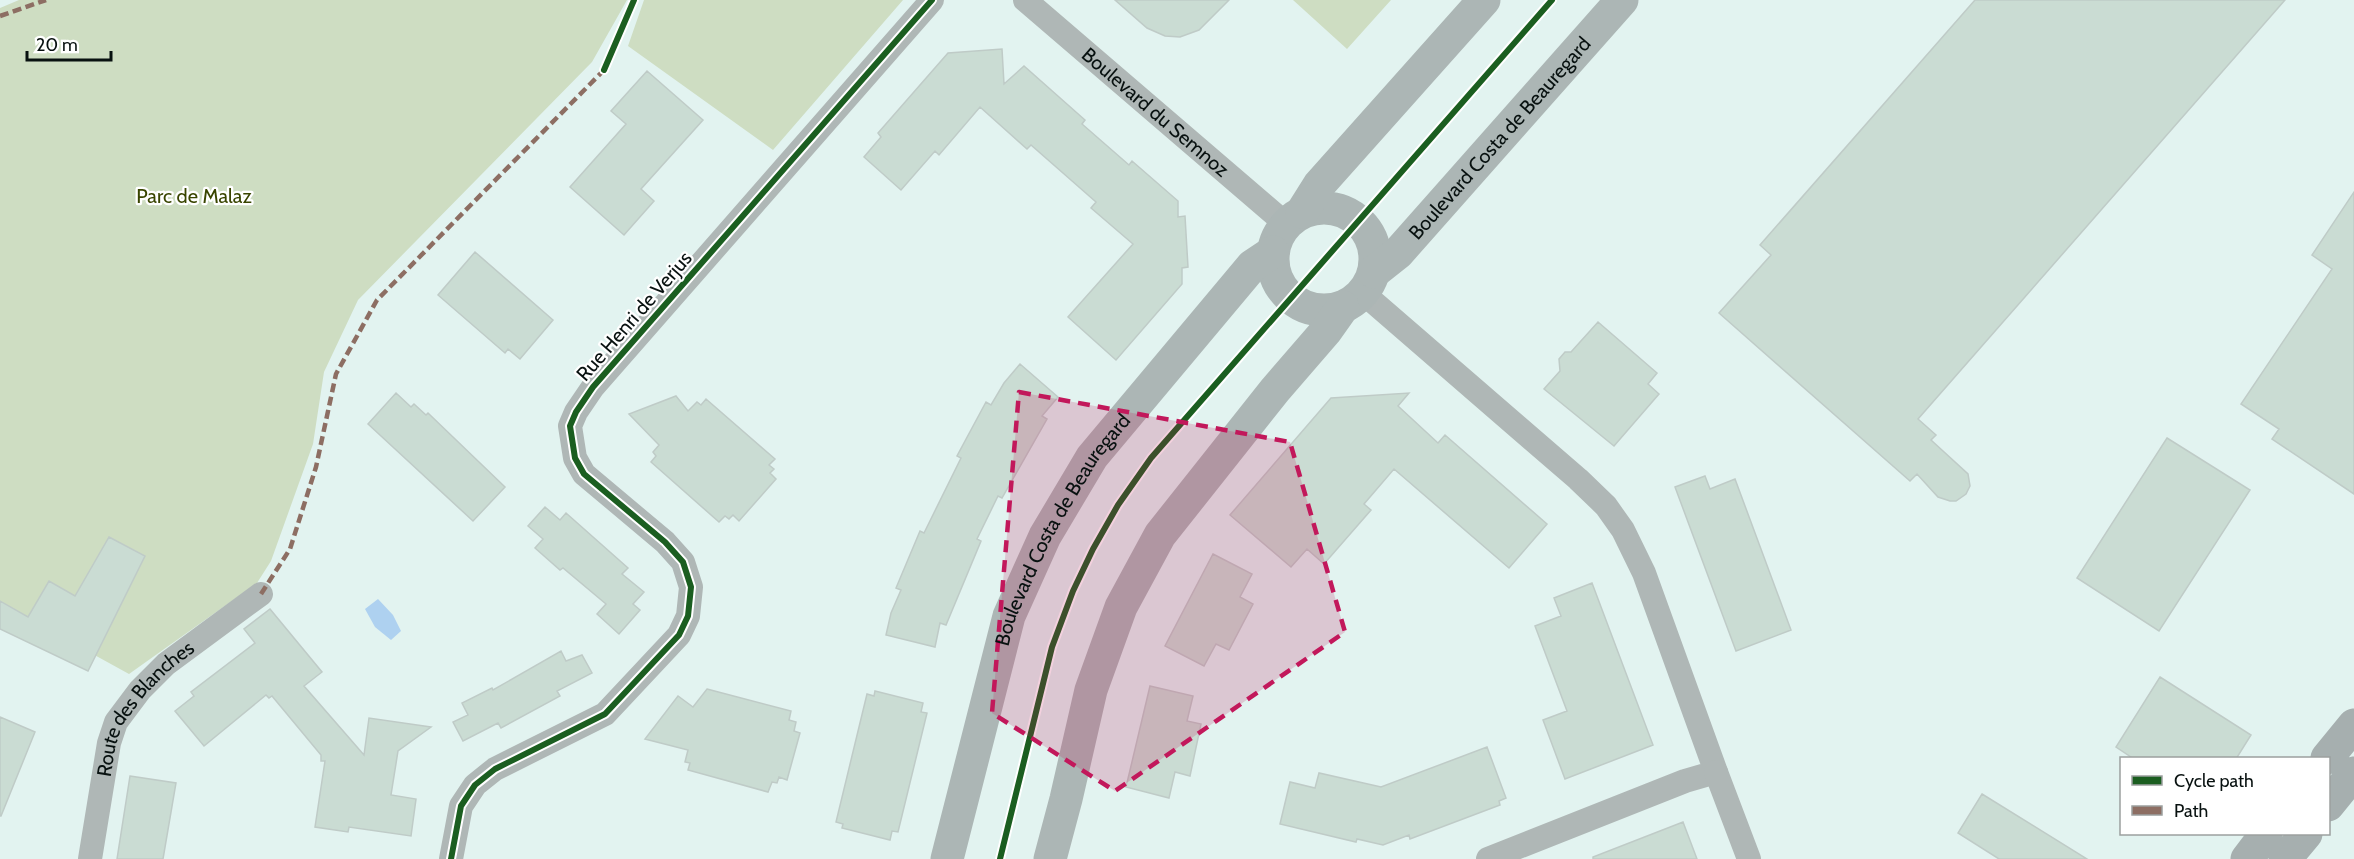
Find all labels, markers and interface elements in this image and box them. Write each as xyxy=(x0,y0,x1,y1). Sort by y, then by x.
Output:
scale bar xyxy=(27,24,111,62)
street label: Boulevard Costa de Beauregard xyxy=(1404,32,1596,244)
text: 20 m xyxy=(36,34,78,56)
street label: Boulevard du Semnoz xyxy=(1077,42,1234,182)
park label: Parc de Malaz xyxy=(136,184,252,208)
street label: Rue Henri de Verjus xyxy=(571,246,697,386)
street label: Boulevard Costa de Beauregard xyxy=(990,409,1135,648)
street label: Route des Blanches xyxy=(92,635,199,778)
legend xyxy=(2120,757,2330,835)
text: Cycle path xyxy=(2174,770,2254,792)
text: Path xyxy=(2174,800,2208,822)

